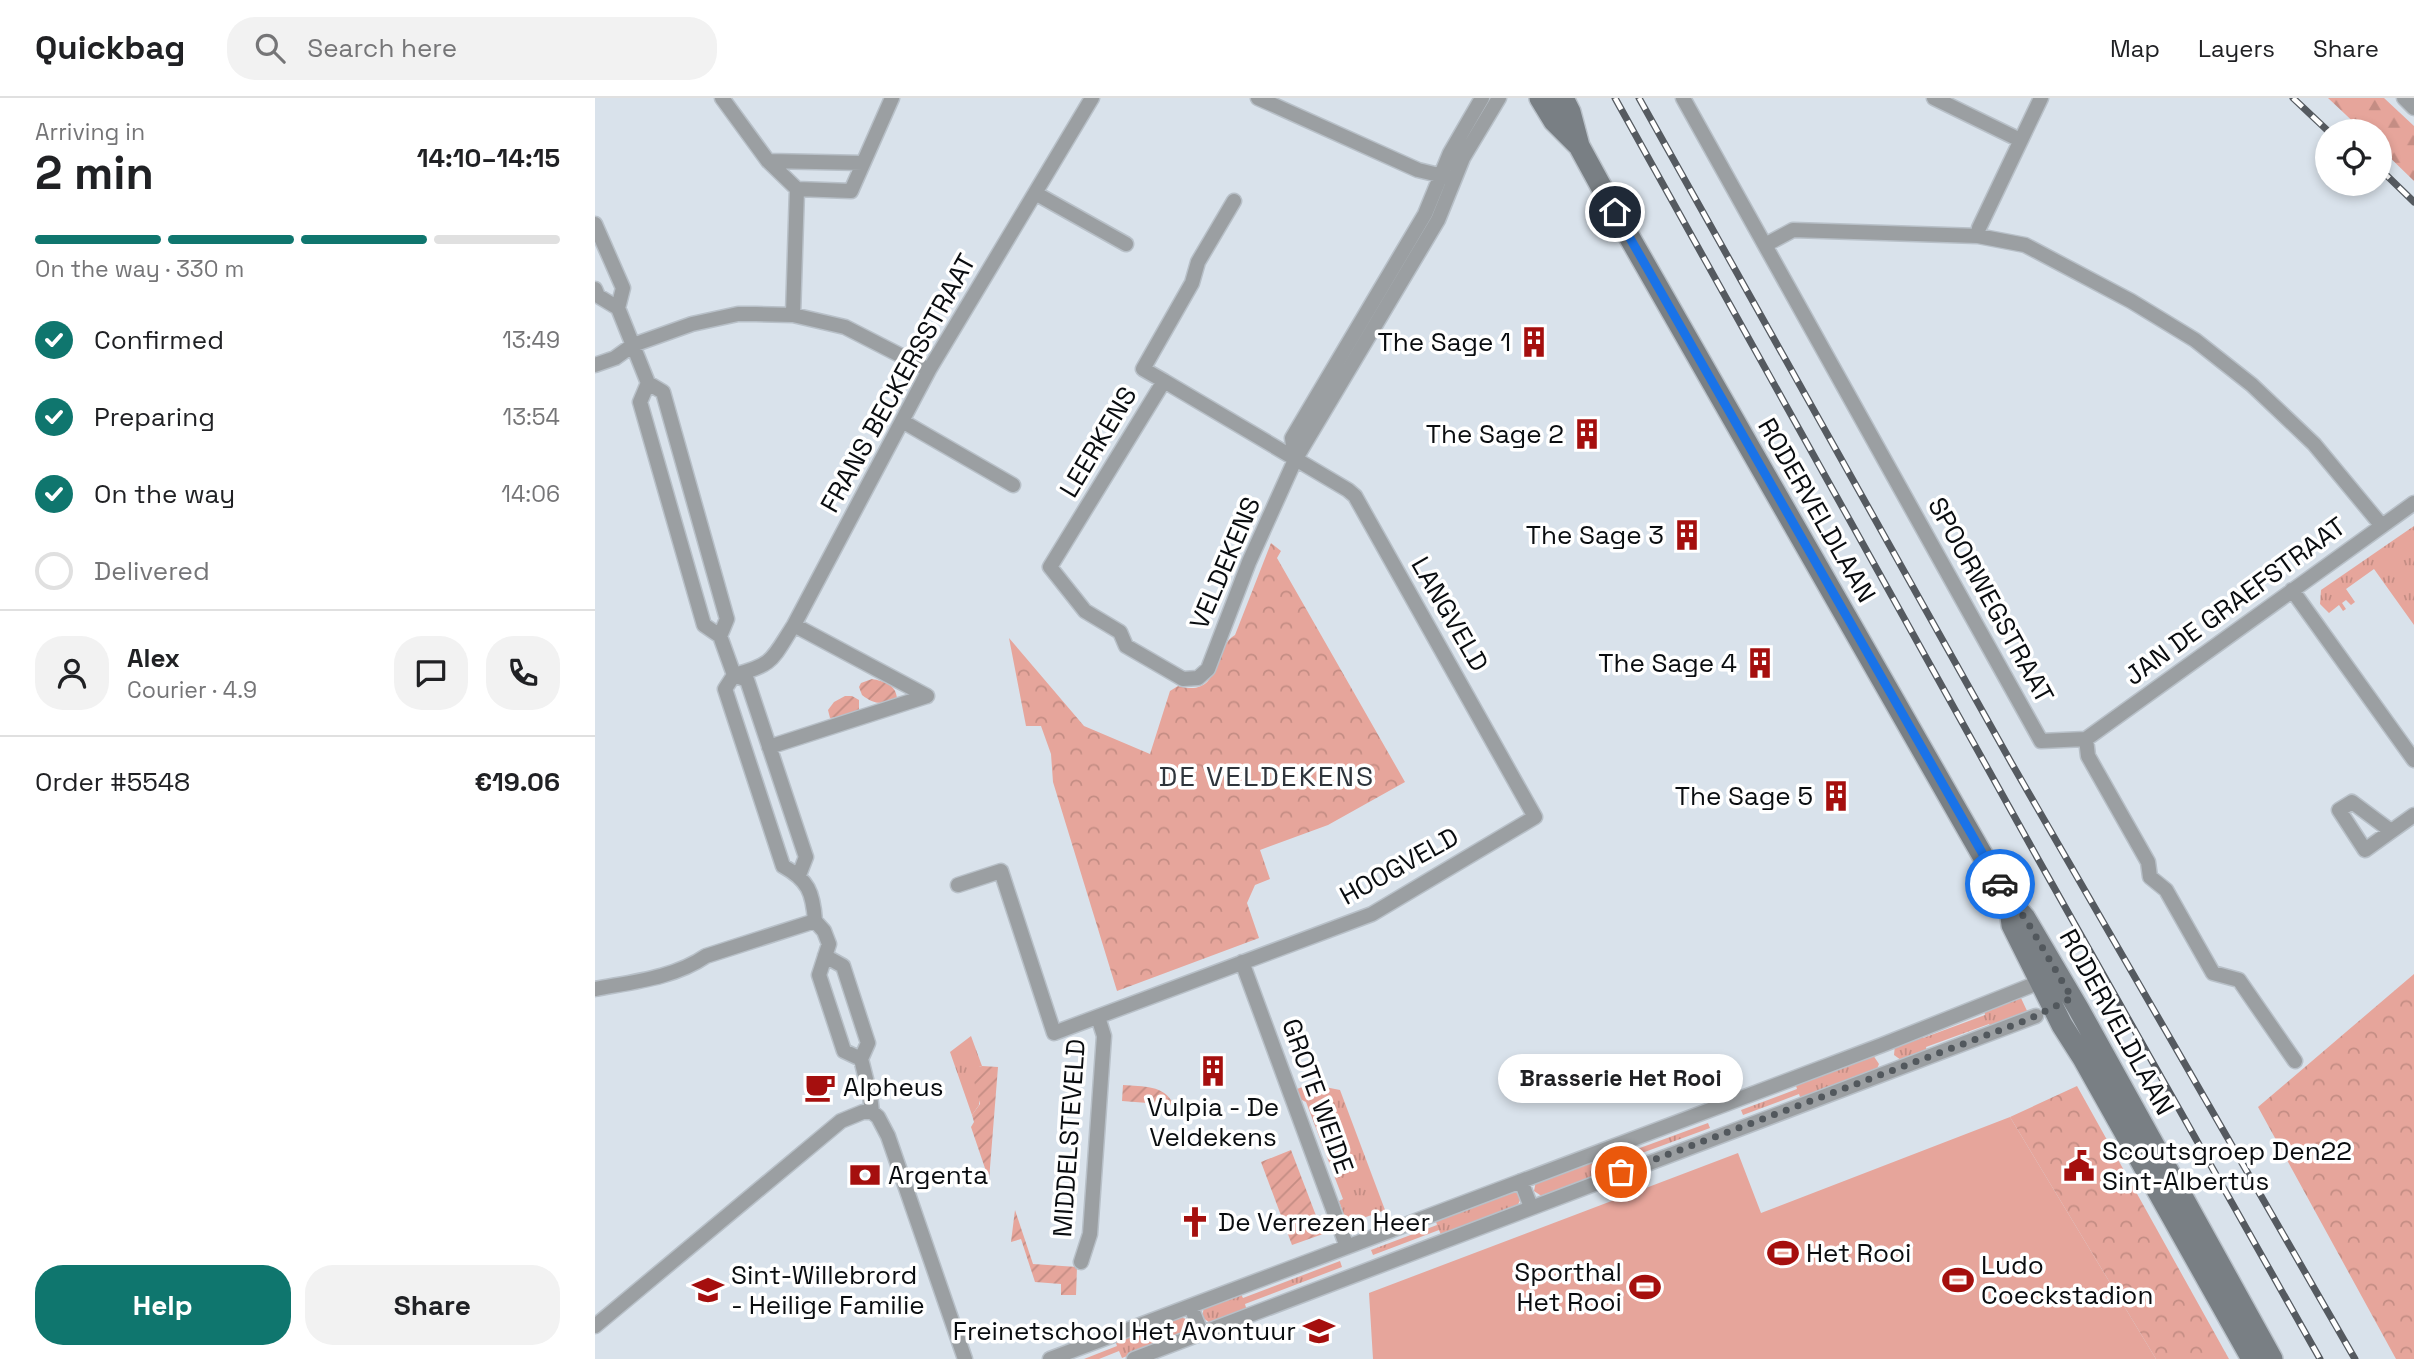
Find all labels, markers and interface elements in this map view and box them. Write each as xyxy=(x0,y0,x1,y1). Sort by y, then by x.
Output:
search box xyxy=(227,17,717,80)
text: Quickbag xyxy=(35,27,185,69)
icon: search xyxy=(251,29,289,67)
text: Search here xyxy=(307,31,457,65)
text: Map xyxy=(2110,33,2160,64)
text: Layers xyxy=(2198,33,2275,64)
text: Share xyxy=(2313,33,2379,64)
text: Arriving in xyxy=(35,117,145,147)
map controls xyxy=(2315,119,2392,196)
button: locate xyxy=(2315,119,2392,196)
text: 14:10–14:15 xyxy=(417,141,560,175)
text: 2 min xyxy=(35,144,154,202)
pin xyxy=(1585,182,1645,242)
icon: home xyxy=(1596,193,1634,231)
street label: FRANS BECKERSSTRAAT xyxy=(813,247,983,519)
text: On the way · 330 m xyxy=(35,254,244,284)
icon: check xyxy=(35,321,73,359)
text: Confirmed xyxy=(94,323,224,357)
text: 13:49 xyxy=(502,325,560,355)
place label: The Sage 1 xyxy=(1378,325,1511,359)
building icon: The Sage 1 xyxy=(1517,325,1551,359)
street label: LEERKENS xyxy=(1052,380,1144,504)
icon: check xyxy=(35,398,73,436)
text: Preparing xyxy=(94,400,215,434)
text: 13:54 xyxy=(503,402,560,432)
street label: RODERVELDLAAN xyxy=(1750,412,1884,608)
place label: The Sage 2 xyxy=(1426,417,1564,451)
building icon: The Sage 2 xyxy=(1570,417,1604,451)
icon: check xyxy=(35,475,73,513)
text: On the way xyxy=(94,477,235,511)
text: 14:06 xyxy=(501,479,560,509)
street label: SPOORWEGSTRAAT xyxy=(1920,491,2062,709)
street label: VELDEKENS xyxy=(1182,492,1268,634)
street label: JAN DE GRAEFSTRAAT xyxy=(2118,509,2352,693)
place label: The Sage 3 xyxy=(1526,518,1664,552)
building icon: The Sage 3 xyxy=(1670,518,1704,552)
street label: LANGVELD xyxy=(1404,551,1496,677)
text: Delivered xyxy=(94,554,210,588)
button: person xyxy=(35,636,109,710)
button: chat xyxy=(394,636,468,710)
button: phone xyxy=(486,636,560,710)
text: Alex xyxy=(127,641,180,675)
place label: The Sage 4 xyxy=(1598,646,1737,680)
building icon: The Sage 4 xyxy=(1743,646,1777,680)
text: Courier · 4.9 xyxy=(127,675,257,705)
district label: DE VELDEKENS xyxy=(1159,758,1375,794)
text: Order #5548 xyxy=(35,765,190,799)
text: €19.06 xyxy=(474,765,560,799)
place label: The Sage 5 xyxy=(1675,779,1813,813)
building icon: The Sage 5 xyxy=(1819,779,1853,813)
street label: HOOGVELD xyxy=(1334,819,1464,913)
courier xyxy=(1965,849,2035,919)
icon: car xyxy=(1981,865,2019,903)
street label: RODERVELDLAAN xyxy=(2052,923,2182,1121)
street label: GROTE WEIDE xyxy=(1274,1014,1362,1178)
street label: MIDDELSTEVELD xyxy=(1045,1038,1093,1238)
callout: Brasserie Het Rooi xyxy=(1499,1053,1743,1102)
building icon: Vulpia - De Veldekens xyxy=(1196,1054,1230,1088)
text: Brasserie Het Rooi xyxy=(1519,1063,1722,1093)
cafe icon: Alpheus xyxy=(803,1070,837,1104)
place label: Alpheus xyxy=(843,1070,943,1104)
place label: Vulpia - De Veldekens xyxy=(1147,1090,1279,1154)
place label: Scoutsgroep Den22 Sint-Albertus xyxy=(2102,1134,2352,1198)
pin xyxy=(1591,1142,1651,1202)
public building icon: Scoutsgroep Den22 Sint-Albertus xyxy=(2062,1149,2096,1183)
icon: bag xyxy=(1602,1153,1640,1191)
bank icon: Argenta xyxy=(848,1158,882,1192)
place label: Argenta xyxy=(888,1158,988,1192)
church icon: De Verrezen Heer xyxy=(1178,1205,1212,1239)
place label: De Verrezen Heer xyxy=(1218,1205,1430,1239)
sports icon: Het Rooi xyxy=(1766,1236,1800,1270)
place label: Het Rooi xyxy=(1806,1236,1912,1270)
place label: Ludo Coeckstadion xyxy=(1981,1248,2153,1312)
place label: Sporthal Het Rooi xyxy=(1514,1255,1622,1319)
place label: Sint-Willebrord - Heilige Familie xyxy=(731,1258,925,1322)
sports icon: Ludo Coeckstadion xyxy=(1941,1263,1975,1297)
button: Help xyxy=(35,1265,291,1345)
button: Share xyxy=(305,1265,560,1345)
sports icon: Sporthal Het Rooi xyxy=(1628,1270,1662,1304)
school or university icon: Sint-Willebrord - Heilige Familie xyxy=(691,1273,725,1307)
place label: Freinetschool Het Avontuur xyxy=(953,1314,1296,1348)
school or university icon: Freinetschool Het Avontuur xyxy=(1302,1314,1336,1348)

